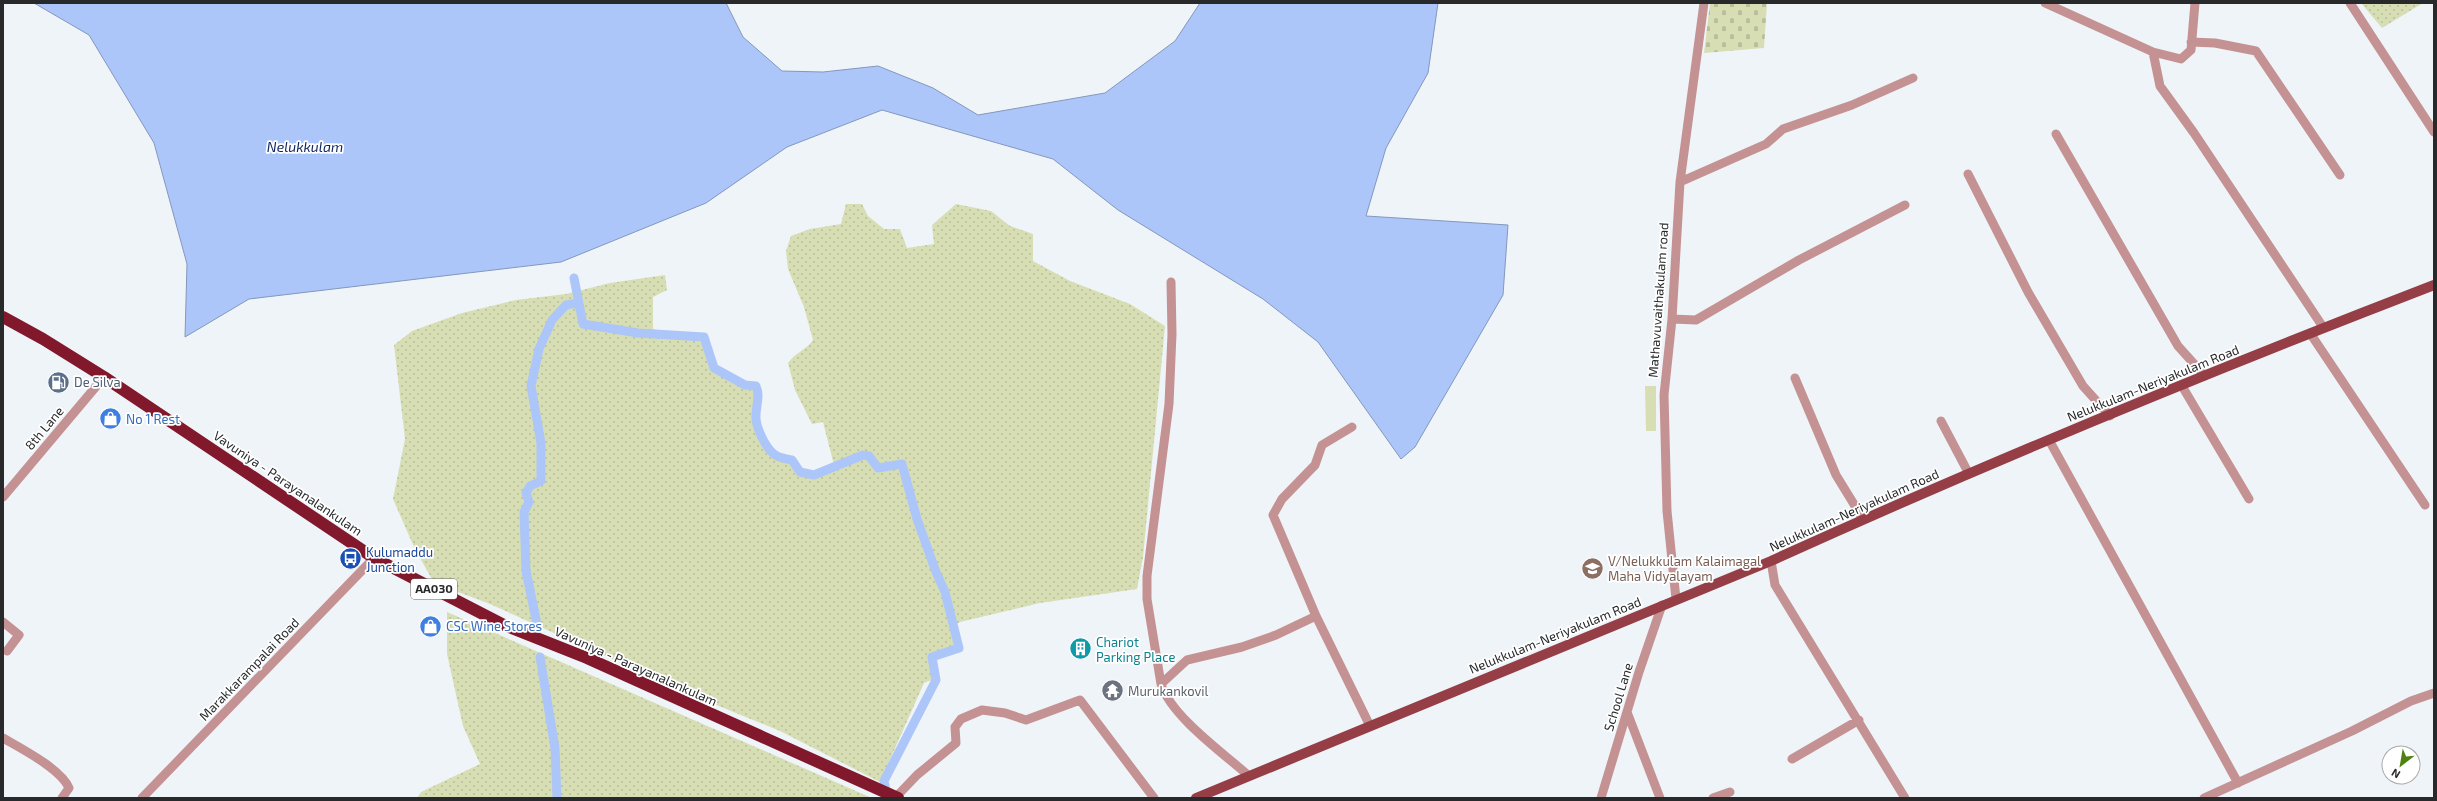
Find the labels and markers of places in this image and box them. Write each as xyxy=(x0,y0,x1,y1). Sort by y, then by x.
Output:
fuel station icon: De Silva xyxy=(46,369,72,395)
place label: De Silva xyxy=(74,374,121,390)
shop icon: No 1 Rest xyxy=(98,406,124,432)
place label: No 1 Rest xyxy=(126,411,180,427)
place label: Kulumaddu Junction xyxy=(366,544,433,575)
bus stop icon: Kulumaddu Junction xyxy=(338,546,364,572)
place label: V/Nelukkulam Kalaimagal Maha Vidyalayam xyxy=(1608,553,1761,584)
school or university icon: V/Nelukkulam Kalaimagal Maha Vidyalayam xyxy=(1580,555,1606,581)
shop icon: CSC Wine Stores xyxy=(417,613,443,639)
place label: CSC Wine Stores xyxy=(446,618,542,634)
place label: Chariot Parking Place xyxy=(1096,634,1175,665)
building icon: Chariot Parking Place xyxy=(1068,636,1094,662)
temple icon: Murukankovil xyxy=(1099,678,1125,704)
place label: Murukankovil xyxy=(1128,683,1209,699)

